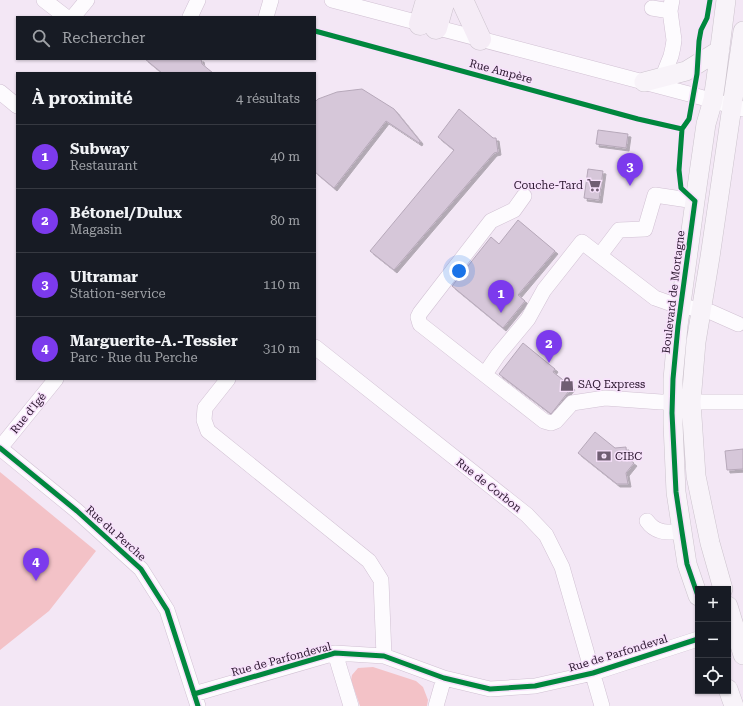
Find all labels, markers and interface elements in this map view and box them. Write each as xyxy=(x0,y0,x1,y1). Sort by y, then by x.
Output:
search box xyxy=(16,16,316,60)
icon: search xyxy=(30,27,52,49)
text: Rechercher xyxy=(62,29,145,47)
street label: Rue Ampère xyxy=(468,57,534,86)
text: À proximité xyxy=(32,88,133,108)
text: 4 résultats xyxy=(236,91,300,106)
text: Subway xyxy=(70,140,129,158)
text: 1 xyxy=(41,149,49,164)
text: 40 m xyxy=(270,149,300,164)
pin: 3 xyxy=(617,153,643,186)
text: Restaurant xyxy=(70,158,138,173)
supermarket icon: Couche-Tard xyxy=(586,177,602,193)
place label: Couche-Tard xyxy=(514,179,583,192)
text: Bétonel/Dulux xyxy=(70,204,182,222)
text: 2 xyxy=(41,213,49,228)
text: 80 m xyxy=(270,213,300,228)
text: Magasin xyxy=(70,222,122,237)
street label: Boulevard de Mortagne xyxy=(660,230,687,354)
your location xyxy=(449,261,469,281)
text: Ultramar xyxy=(70,268,138,286)
text: 3 xyxy=(41,277,49,292)
text: 110 m xyxy=(263,277,300,292)
pin: 1 xyxy=(488,280,514,313)
text: Station-service xyxy=(70,286,166,301)
pin: 2 xyxy=(536,330,562,363)
text: Marguerite-A.-Tessier xyxy=(70,332,238,350)
text: 4 xyxy=(41,341,49,356)
text: 310 m xyxy=(263,341,300,356)
text: Parc · Rue du Perche xyxy=(70,350,198,365)
shop icon: SAQ Express xyxy=(559,376,575,392)
place label: SAQ Express xyxy=(578,378,645,391)
street label: Rue d'Igé xyxy=(8,390,49,436)
bank icon: CIBC xyxy=(596,448,612,464)
place label: CIBC xyxy=(615,450,642,463)
street label: Rue de Corbon xyxy=(454,456,524,515)
street label: Rue du Perche xyxy=(83,503,148,564)
pin: 4 xyxy=(23,548,49,581)
map controls xyxy=(695,586,731,694)
button: + xyxy=(695,586,731,622)
button: − xyxy=(695,622,731,658)
street label: Rue de Parfondeval xyxy=(567,632,670,675)
street label: Rue de Parfondeval xyxy=(230,640,333,679)
button: locate xyxy=(695,658,731,694)

